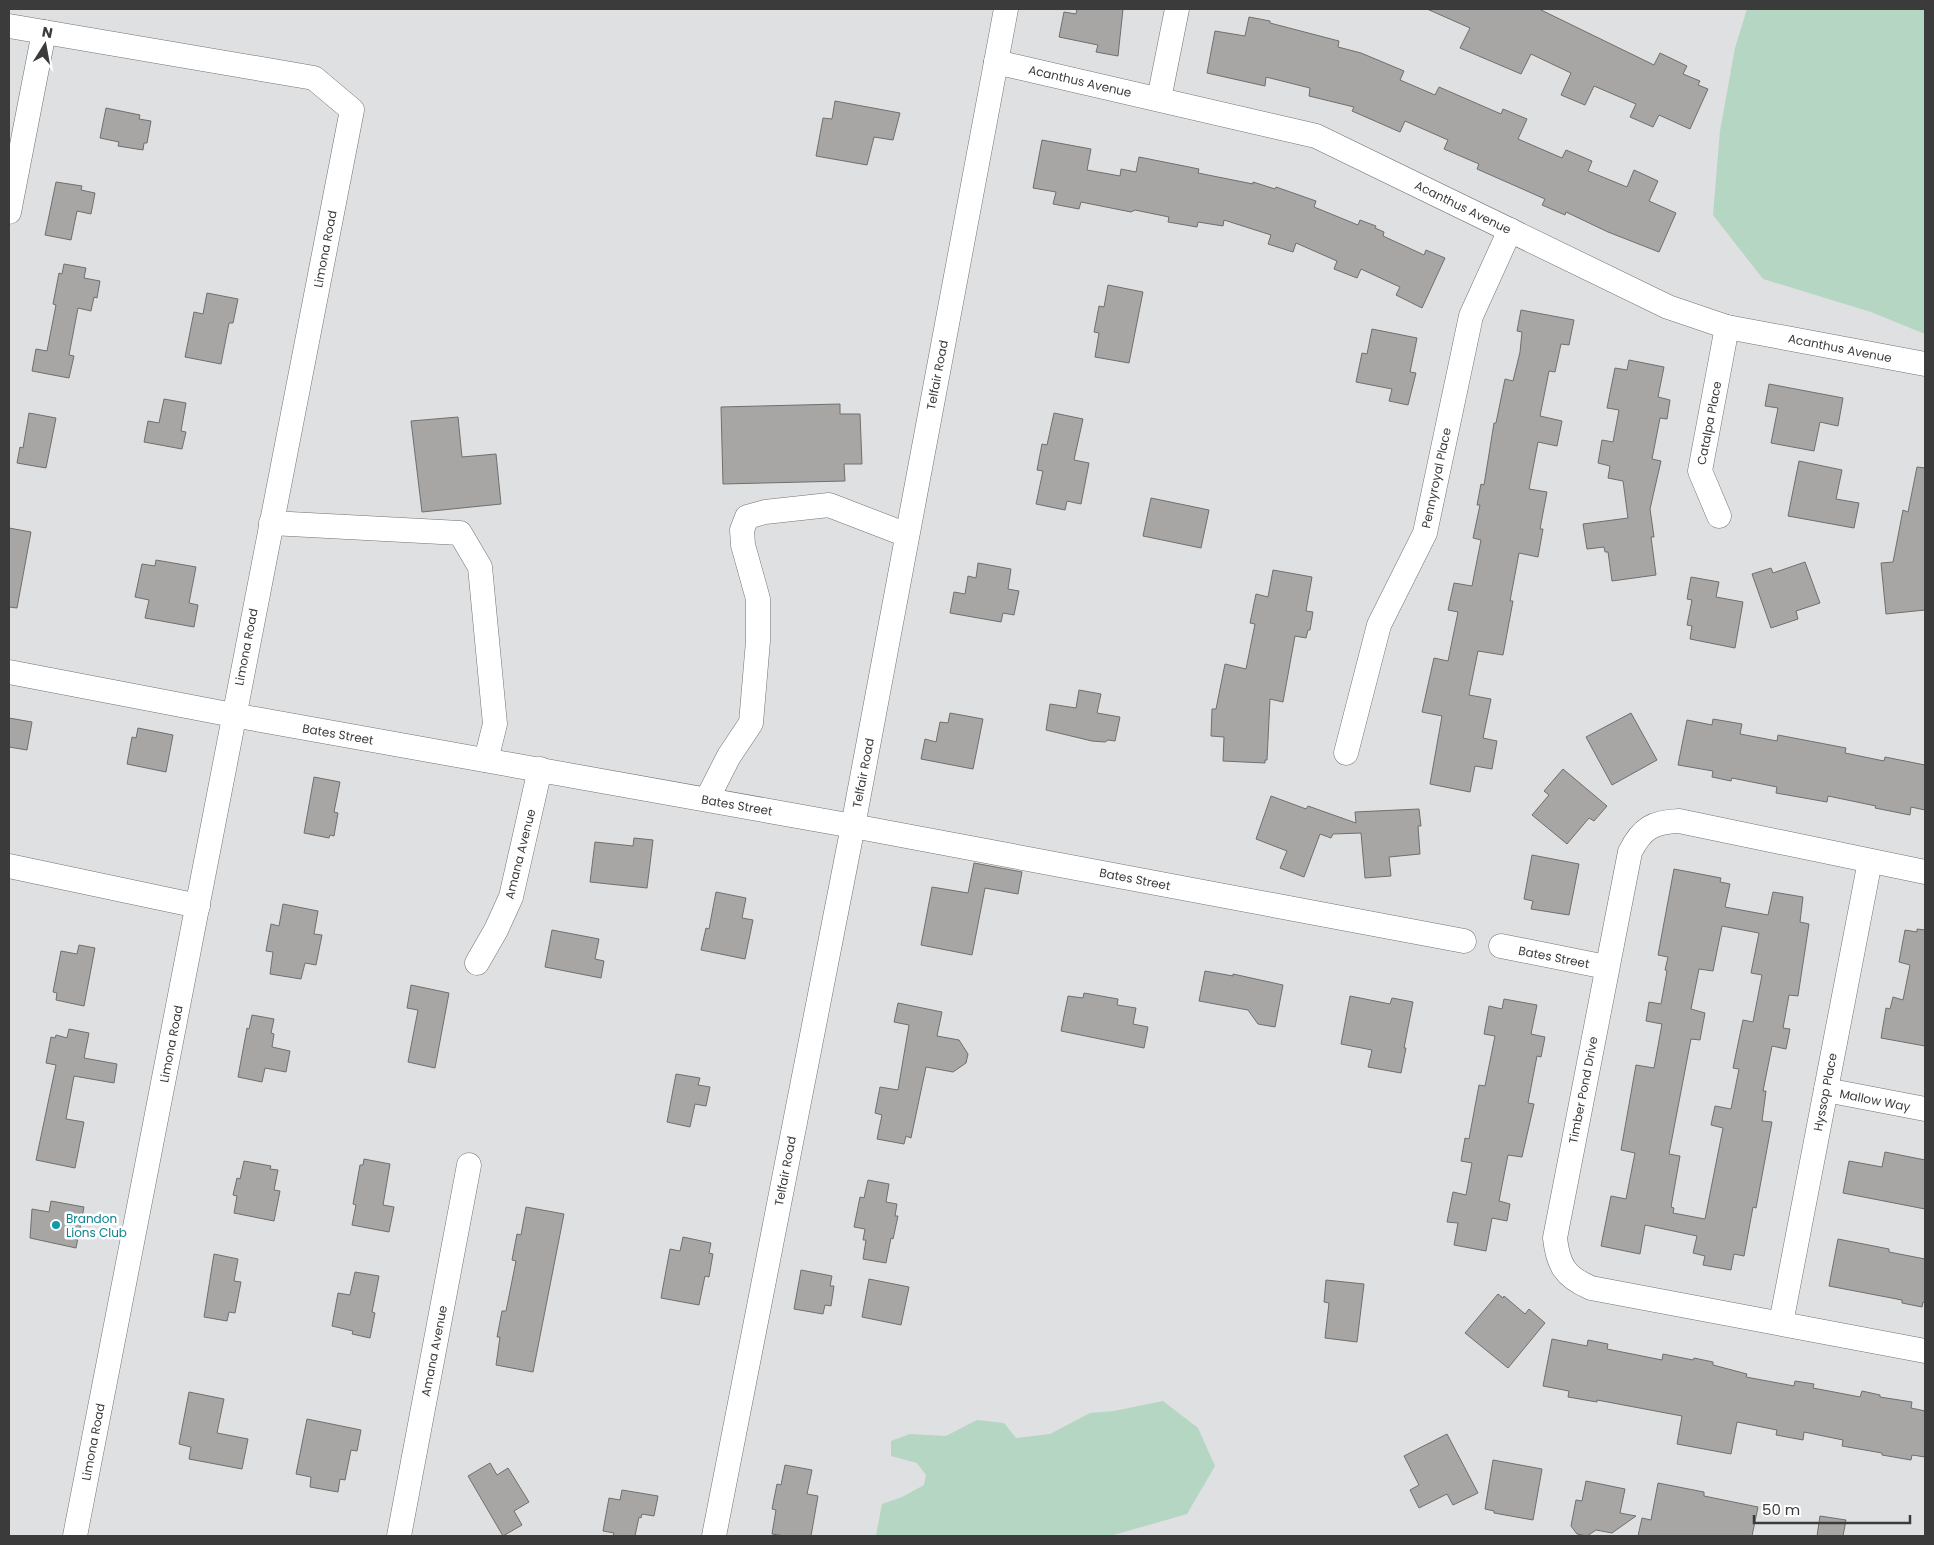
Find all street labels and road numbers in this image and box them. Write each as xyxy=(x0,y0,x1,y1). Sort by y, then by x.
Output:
street label: Acanthus Avenue xyxy=(1027,61,1133,101)
street label: Acanthus Avenue xyxy=(1412,176,1514,238)
street label: Limona Road xyxy=(309,209,341,289)
street label: Acanthus Avenue xyxy=(1787,330,1893,366)
street label: Telfair Road xyxy=(922,339,952,411)
street label: Catalpa Place xyxy=(1693,380,1725,466)
street label: Pennyroyal Place xyxy=(1417,426,1455,530)
street label: Limona Road xyxy=(230,607,262,687)
street label: Bates Street xyxy=(301,719,375,749)
street label: Telfair Road xyxy=(848,737,878,809)
street label: Bates Street xyxy=(700,790,774,820)
street label: Amana Avenue xyxy=(501,807,539,901)
street label: Bates Street xyxy=(1098,864,1172,894)
street label: Bates Street xyxy=(1517,942,1591,972)
street label: Limona Road xyxy=(155,1004,187,1084)
street label: Timber Pond Drive xyxy=(1564,1035,1602,1145)
street label: Hyssop Place xyxy=(1809,1051,1841,1133)
street label: Mallow Way xyxy=(1838,1085,1912,1115)
street label: Telfair Road xyxy=(770,1135,800,1207)
street label: Amana Avenue xyxy=(417,1304,451,1398)
street label: Limona Road xyxy=(77,1402,109,1482)

